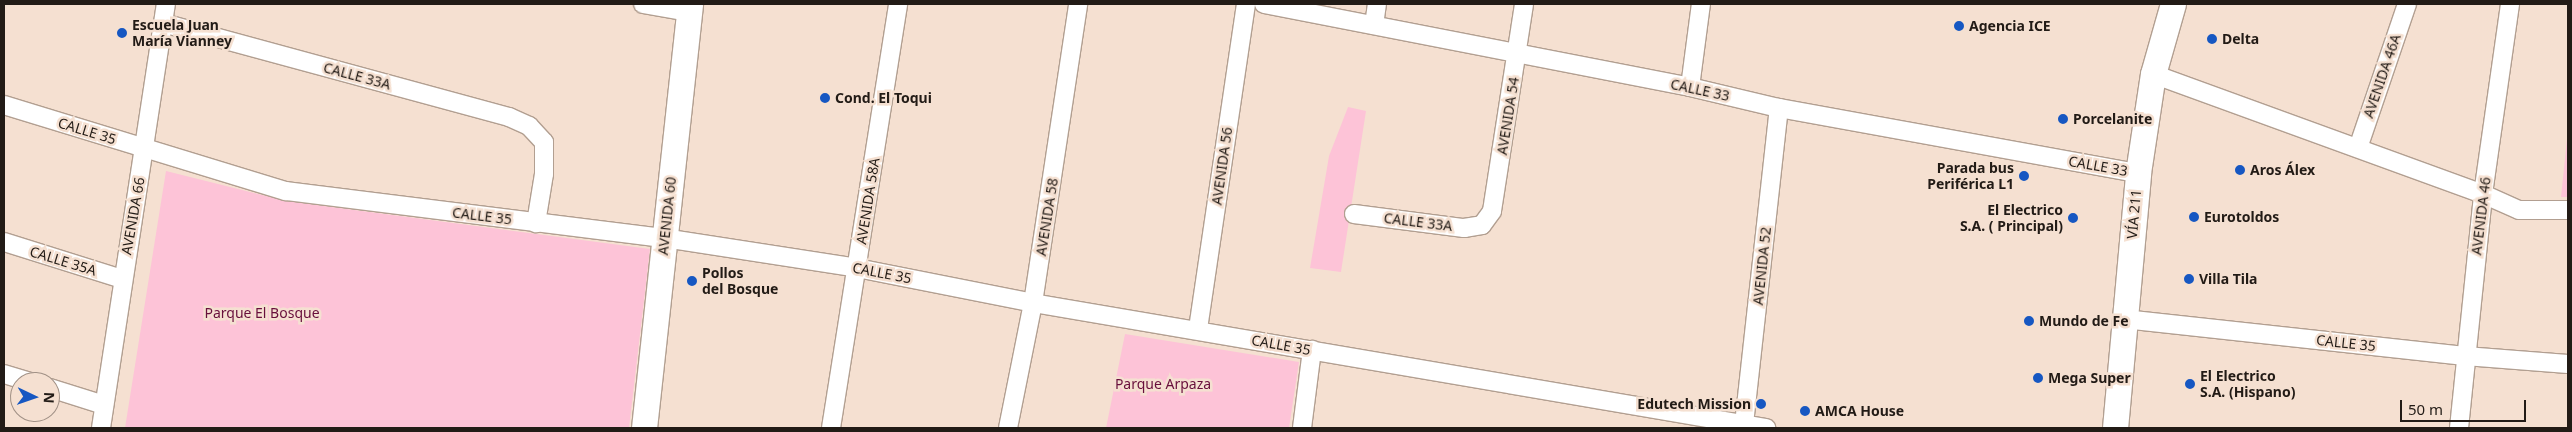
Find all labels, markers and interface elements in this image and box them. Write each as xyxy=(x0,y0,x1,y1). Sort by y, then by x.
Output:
place label: Escuela Juan María Vianney xyxy=(132,17,232,49)
place label: Agencia ICE xyxy=(1969,18,2051,34)
marker: Agencia ICE xyxy=(1953,20,1965,32)
marker: Escuela Juan María Vianney xyxy=(116,27,128,39)
place label: Delta xyxy=(2222,31,2259,47)
street label: AVENIDA 46A xyxy=(2360,32,2404,120)
marker: Delta xyxy=(2206,33,2218,45)
street label: CALLE 33A xyxy=(322,59,392,93)
street label: AVENIDA 54 xyxy=(1494,76,1522,156)
street label: CALLE 33 xyxy=(1669,76,1731,104)
place label: Cond. El Toqui xyxy=(835,90,932,106)
marker: Cond. El Toqui xyxy=(819,92,831,104)
place label: Porcelanite xyxy=(2073,111,2152,127)
marker: Porcelanite xyxy=(2057,113,2069,125)
street label: CALLE 35 xyxy=(56,114,118,148)
street label: AVENIDA 56 xyxy=(1208,126,1236,206)
street label: CALLE 33 xyxy=(2067,153,2129,179)
street label: AVENIDA 58A xyxy=(853,157,883,245)
place label: Parada bus Periférica L1 xyxy=(1927,160,2014,192)
place label: Aros Álex xyxy=(2250,162,2315,178)
marker: Aros Álex xyxy=(2234,164,2246,176)
marker: Parada bus Periférica L1 xyxy=(2018,170,2030,182)
street label: AVENIDA 66 xyxy=(118,176,148,256)
street label: AVENIDA 60 xyxy=(655,176,679,256)
street label: AVENIDA 46 xyxy=(2468,176,2494,256)
street label: AVENIDA 58 xyxy=(1033,177,1061,257)
street label: VÍA 211 xyxy=(2123,188,2145,240)
place label: El Electrico S.A. ( Principal) xyxy=(1960,202,2063,234)
street label: CALLE 35 xyxy=(451,204,513,228)
street label: CALLE 33A xyxy=(1383,209,1453,235)
place label: Eurotoldos xyxy=(2204,209,2279,225)
marker: Eurotoldos xyxy=(2188,211,2200,223)
marker: El Electrico S.A. ( Principal) xyxy=(2067,212,2079,224)
street label: AVENIDA 52 xyxy=(1750,226,1774,306)
street label: CALLE 35A xyxy=(28,243,98,279)
street label: CALLE 35 xyxy=(851,259,913,287)
place label: Pollos del Bosque xyxy=(702,265,778,298)
place label: Villa Tila xyxy=(2199,271,2257,287)
marker: Villa Tila xyxy=(2183,273,2195,285)
marker: Pollos del Bosque xyxy=(686,275,698,287)
park label: Parque El Bosque xyxy=(204,305,320,321)
place label: Mundo de Fe xyxy=(2039,313,2129,329)
marker: Mundo de Fe xyxy=(2023,315,2035,327)
street label: CALLE 35 xyxy=(1250,332,1312,358)
street label: CALLE 35 xyxy=(2315,332,2377,354)
place label: El Electrico S.A. (Hispano) xyxy=(2200,368,2295,401)
place label: Mega Super xyxy=(2048,370,2131,386)
north arrow xyxy=(10,372,60,422)
marker: Mega Super xyxy=(2032,372,2044,384)
park label: Parque Arpaza xyxy=(1115,376,1211,392)
marker: El Electrico S.A. (Hispano) xyxy=(2184,378,2196,390)
scale bar xyxy=(2402,390,2528,422)
text: N xyxy=(40,392,59,404)
place label: Edutech Mission xyxy=(1637,396,1751,412)
marker: Edutech Mission xyxy=(1755,398,1767,410)
text: 50 m xyxy=(2408,399,2443,419)
place label: AMCA House xyxy=(1815,403,1904,419)
marker: AMCA House xyxy=(1799,405,1811,417)

